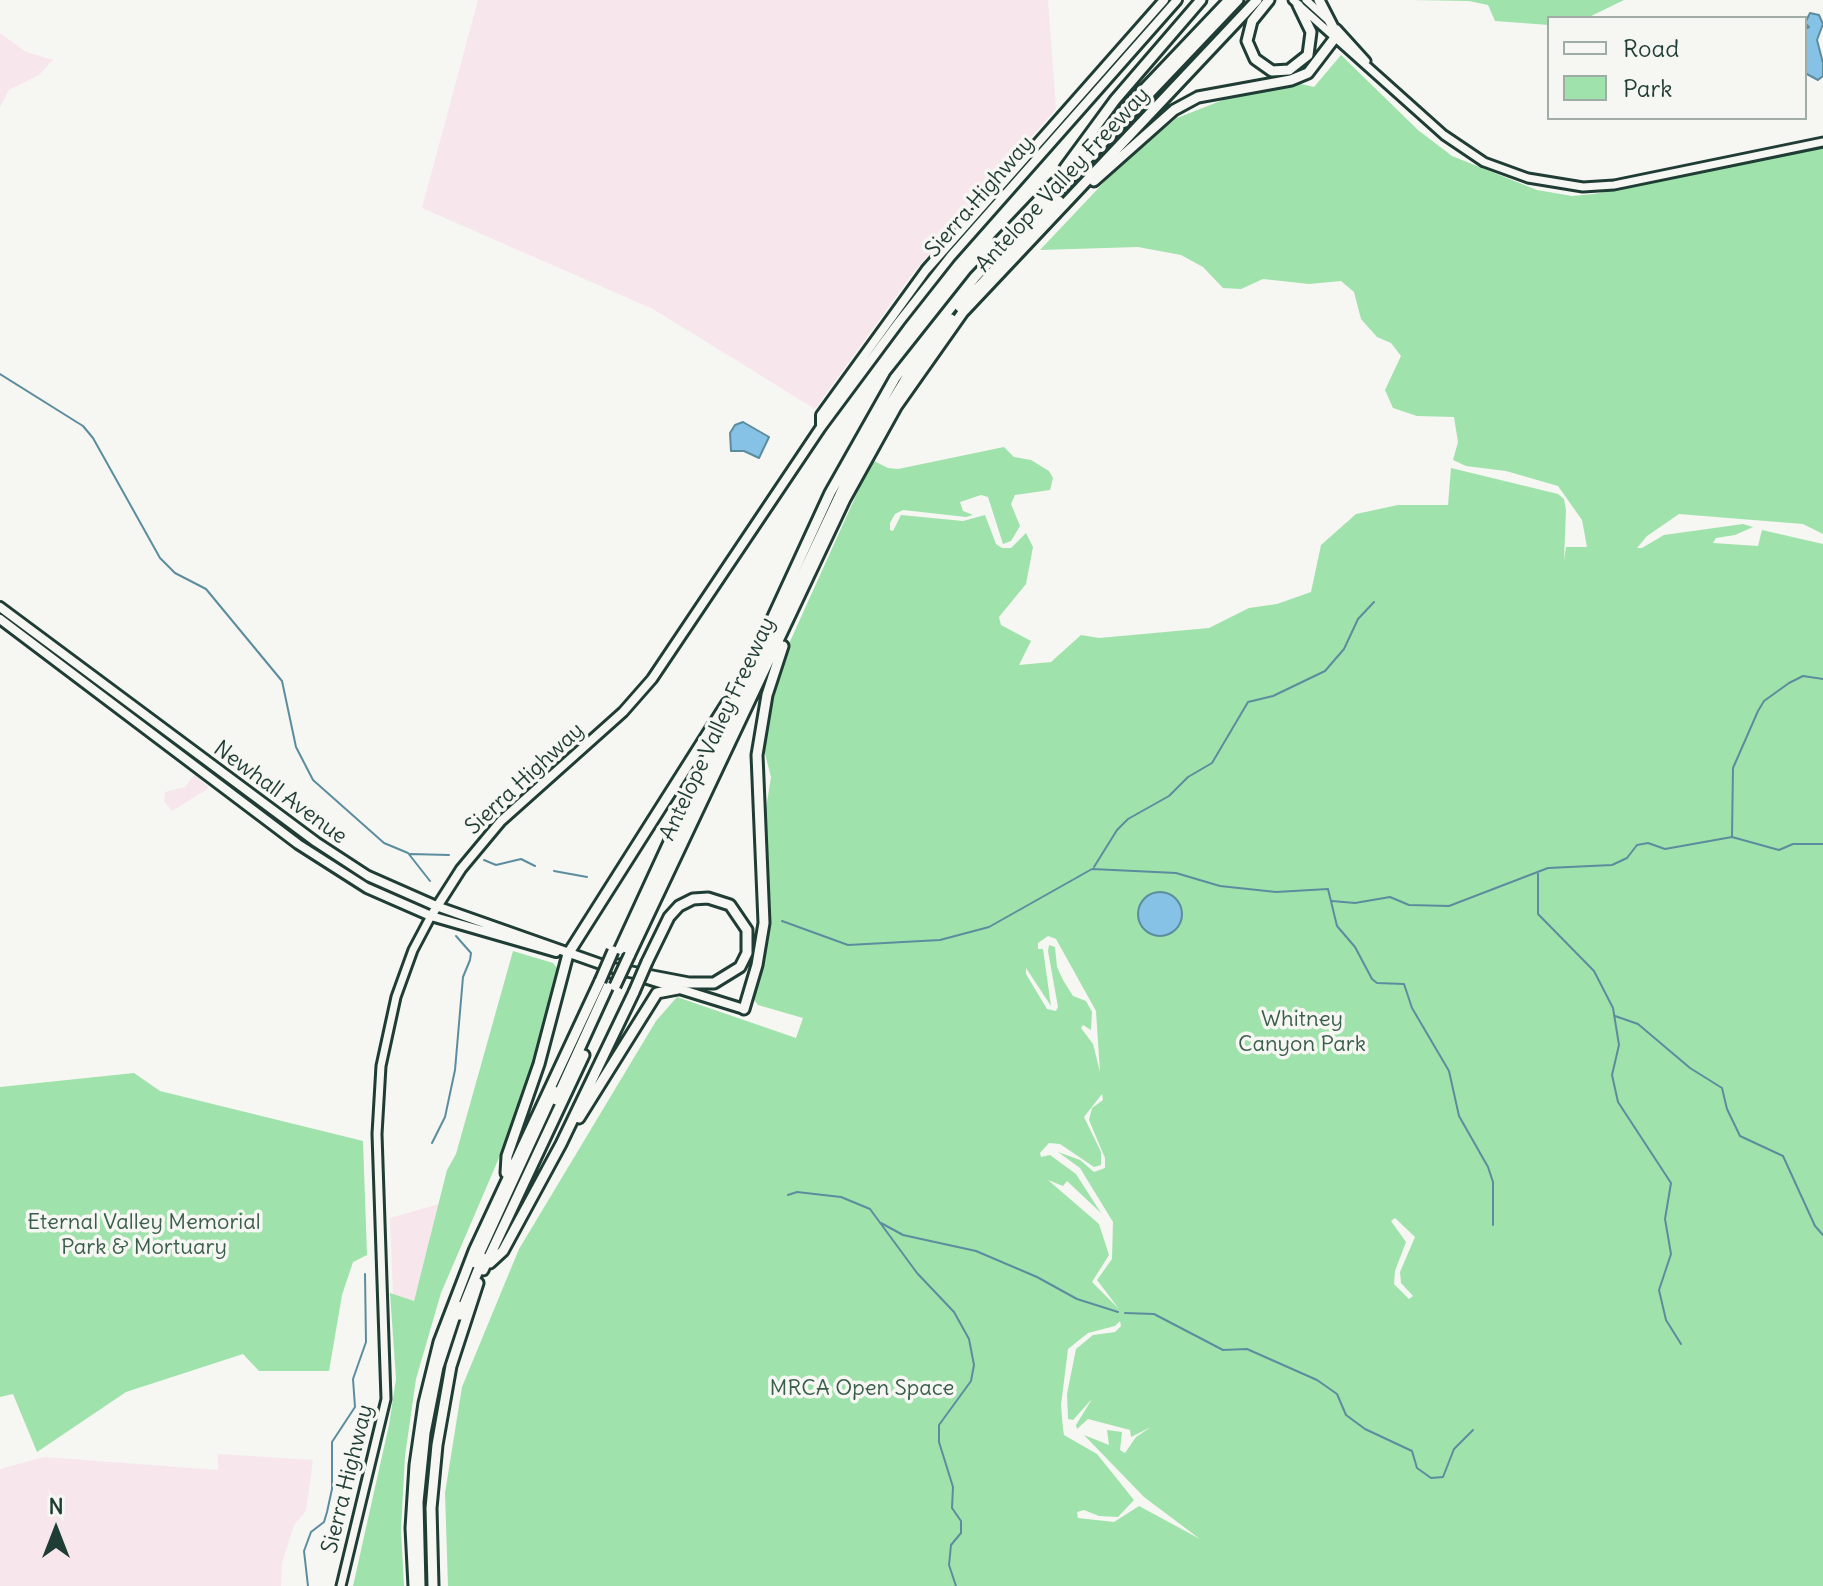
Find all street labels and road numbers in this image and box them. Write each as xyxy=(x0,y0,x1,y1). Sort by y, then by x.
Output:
street label: Antelope Valley Freeway xyxy=(970,82,1156,278)
street label: Sierra Highway xyxy=(920,131,1040,263)
street label: Antelope Valley Freeway xyxy=(655,613,781,845)
street label: Sierra Highway xyxy=(460,717,590,841)
street label: Newhall Avenue xyxy=(208,736,352,850)
street label: Sierra Highway xyxy=(317,1402,379,1556)

